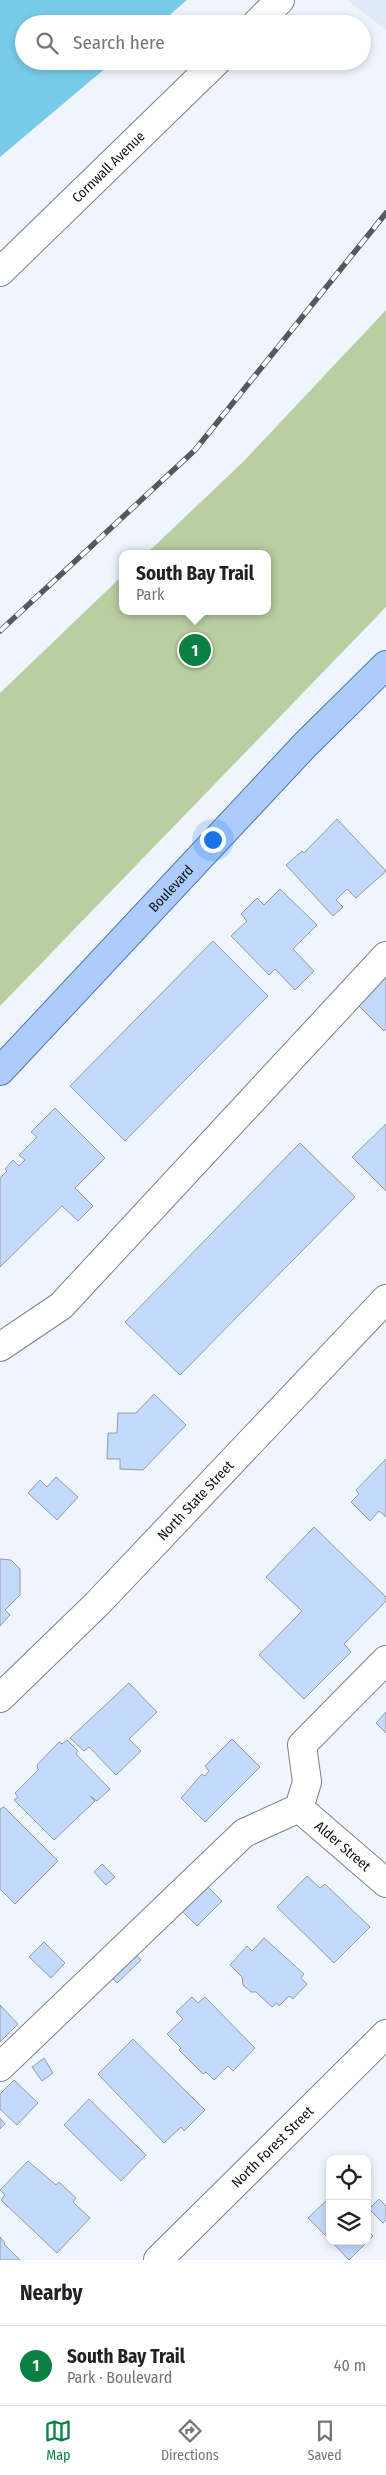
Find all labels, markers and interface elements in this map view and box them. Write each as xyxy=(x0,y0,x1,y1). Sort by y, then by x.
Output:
search box xyxy=(15,15,371,70)
icon: search xyxy=(33,29,61,57)
text: Search here xyxy=(73,31,165,54)
street label: Cornwall Avenue xyxy=(69,128,149,206)
popup xyxy=(119,550,271,615)
text: South Bay Trail xyxy=(136,562,254,585)
text: Park xyxy=(136,585,164,604)
pin: 1 xyxy=(179,631,211,669)
your location xyxy=(200,827,226,853)
street label: Boulevard xyxy=(145,862,197,916)
street label: North State Street xyxy=(154,1457,238,1544)
street label: Alder Street xyxy=(311,1818,374,1875)
street label: North Forest Street xyxy=(228,2102,318,2191)
map controls xyxy=(326,2155,371,2245)
button: locate xyxy=(326,2155,371,2200)
button: layers xyxy=(326,2200,371,2245)
text: Nearby xyxy=(20,2280,82,2306)
text: South Bay Trail xyxy=(67,2345,185,2368)
text: 1 xyxy=(33,2356,39,2375)
text: 40 m xyxy=(334,2356,366,2375)
text: Park · Boulevard xyxy=(67,2368,172,2387)
tab: Map xyxy=(44,2417,72,2464)
tab: Directions xyxy=(161,2417,219,2464)
tab: Saved xyxy=(307,2417,342,2464)

